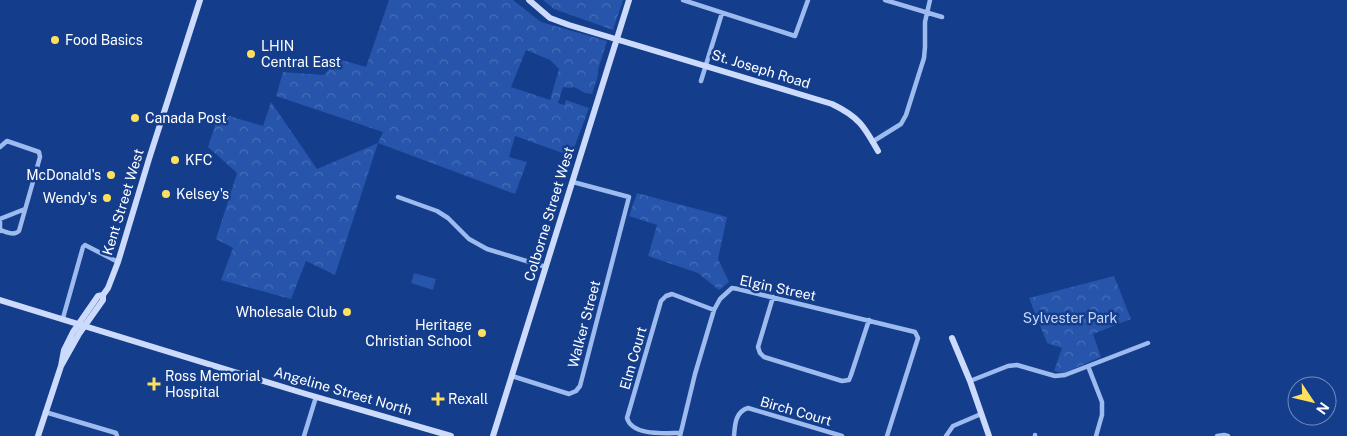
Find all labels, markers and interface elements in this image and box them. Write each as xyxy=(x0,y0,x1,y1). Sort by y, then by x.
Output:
place label: Food Basics xyxy=(65,32,143,48)
marker: Food Basics xyxy=(49,34,61,46)
place label: LHIN Central East xyxy=(261,38,341,70)
street label: St. Joseph Road xyxy=(710,46,812,92)
marker: LHIN Central East xyxy=(245,48,257,60)
place label: Canada Post xyxy=(145,110,227,126)
marker: Canada Post xyxy=(129,112,141,124)
street label: Colborne Street West xyxy=(521,145,577,283)
street label: Kent Street West xyxy=(99,147,147,257)
place label: KFC xyxy=(185,152,213,168)
marker: KFC xyxy=(169,154,181,166)
place label: McDonald's xyxy=(26,167,101,183)
marker: McDonald's xyxy=(105,169,117,181)
place label: Kelsey's xyxy=(176,186,229,202)
marker: Kelsey's xyxy=(160,188,172,200)
place label: Wendy's xyxy=(43,190,97,206)
marker: Wendy's xyxy=(101,192,113,204)
street label: Elgin Street xyxy=(738,272,818,304)
street label: Walker Street xyxy=(565,279,603,369)
place label: Wholesale Club xyxy=(236,304,337,320)
marker: Wholesale Club xyxy=(341,306,353,318)
park label: Sylvester Park xyxy=(1023,310,1117,326)
place label: Heritage Christian School xyxy=(365,317,472,349)
street label: Elm Court xyxy=(616,325,650,391)
marker: Heritage Christian School xyxy=(476,327,488,339)
street label: Angeline Street North xyxy=(272,364,414,418)
place label: Ross Memorial Hospital xyxy=(165,368,261,400)
north arrow xyxy=(1287,376,1337,426)
marker: Ross Memorial Hospital xyxy=(147,377,161,391)
place label: Rexall xyxy=(448,391,488,407)
marker: Rexall xyxy=(432,393,444,405)
street label: Birch Court xyxy=(758,393,834,429)
text: N xyxy=(1313,399,1332,418)

